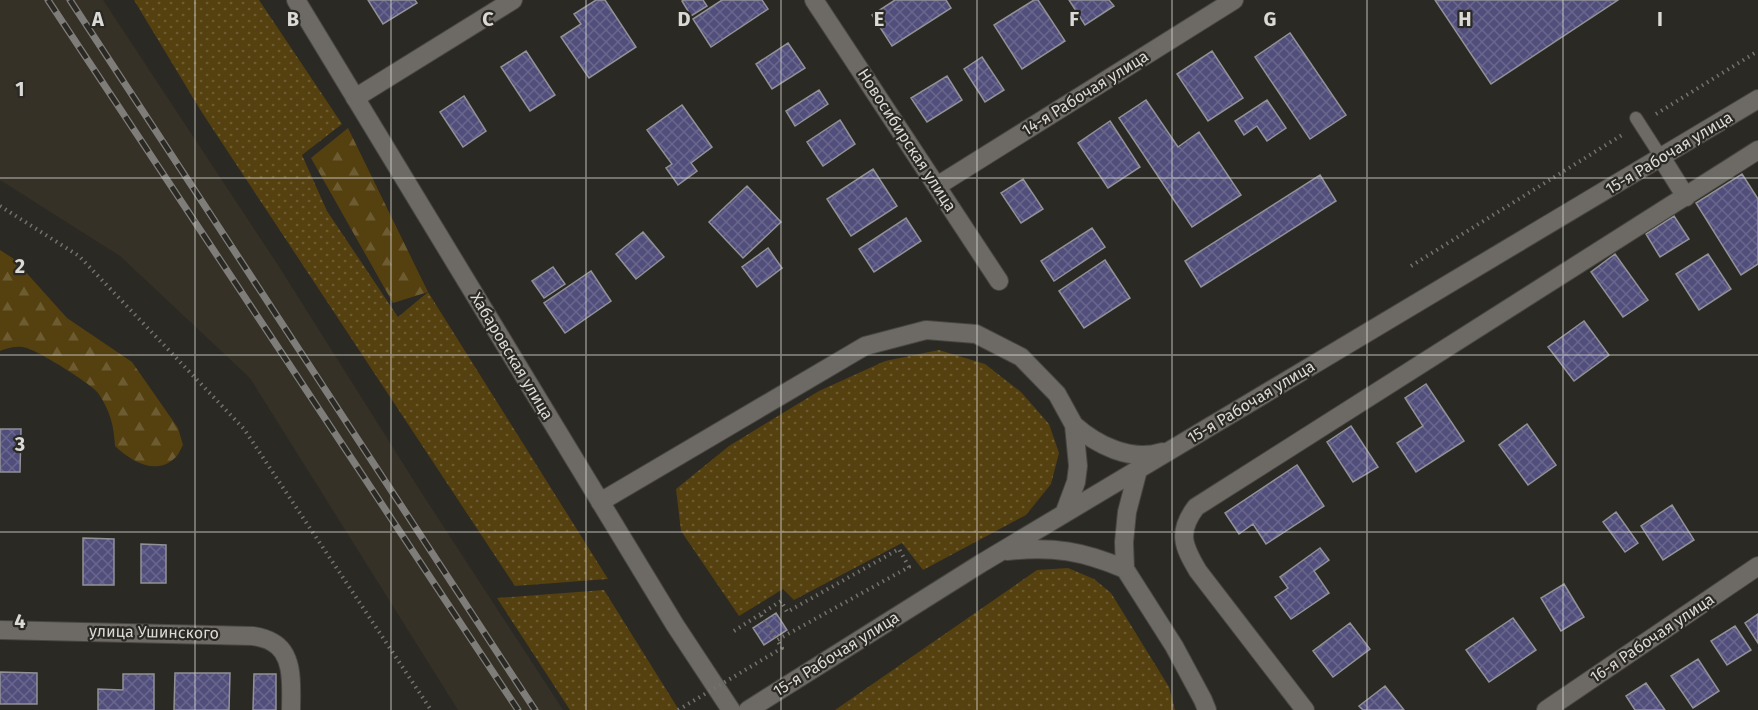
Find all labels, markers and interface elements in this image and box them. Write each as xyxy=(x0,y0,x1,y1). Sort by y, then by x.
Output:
text: A xyxy=(91,7,105,31)
text: B xyxy=(287,7,299,31)
text: C xyxy=(482,7,494,31)
text: D xyxy=(677,7,691,31)
text: E xyxy=(874,7,884,31)
text: F xyxy=(1069,7,1079,31)
text: G xyxy=(1264,7,1276,31)
text: H xyxy=(1458,7,1472,31)
text: I xyxy=(1657,7,1663,31)
street label: 14-я Рабочая улица xyxy=(1018,46,1152,140)
street label: Новосибирская улица xyxy=(854,65,960,215)
text: 1 xyxy=(15,77,25,101)
street label: 15-я Рабочая улица xyxy=(1602,107,1736,199)
text: 2 xyxy=(15,254,25,278)
street label: Хабаровская улица xyxy=(467,289,557,423)
street label: 15-я Рабочая улица xyxy=(1184,356,1318,448)
text: 3 xyxy=(14,432,25,456)
street label: 16-я Рабочая улица xyxy=(1586,589,1718,687)
street label: 15-я Рабочая улица xyxy=(769,607,903,701)
text: 4 xyxy=(14,609,26,633)
street label: улица Ушинского xyxy=(89,621,219,643)

